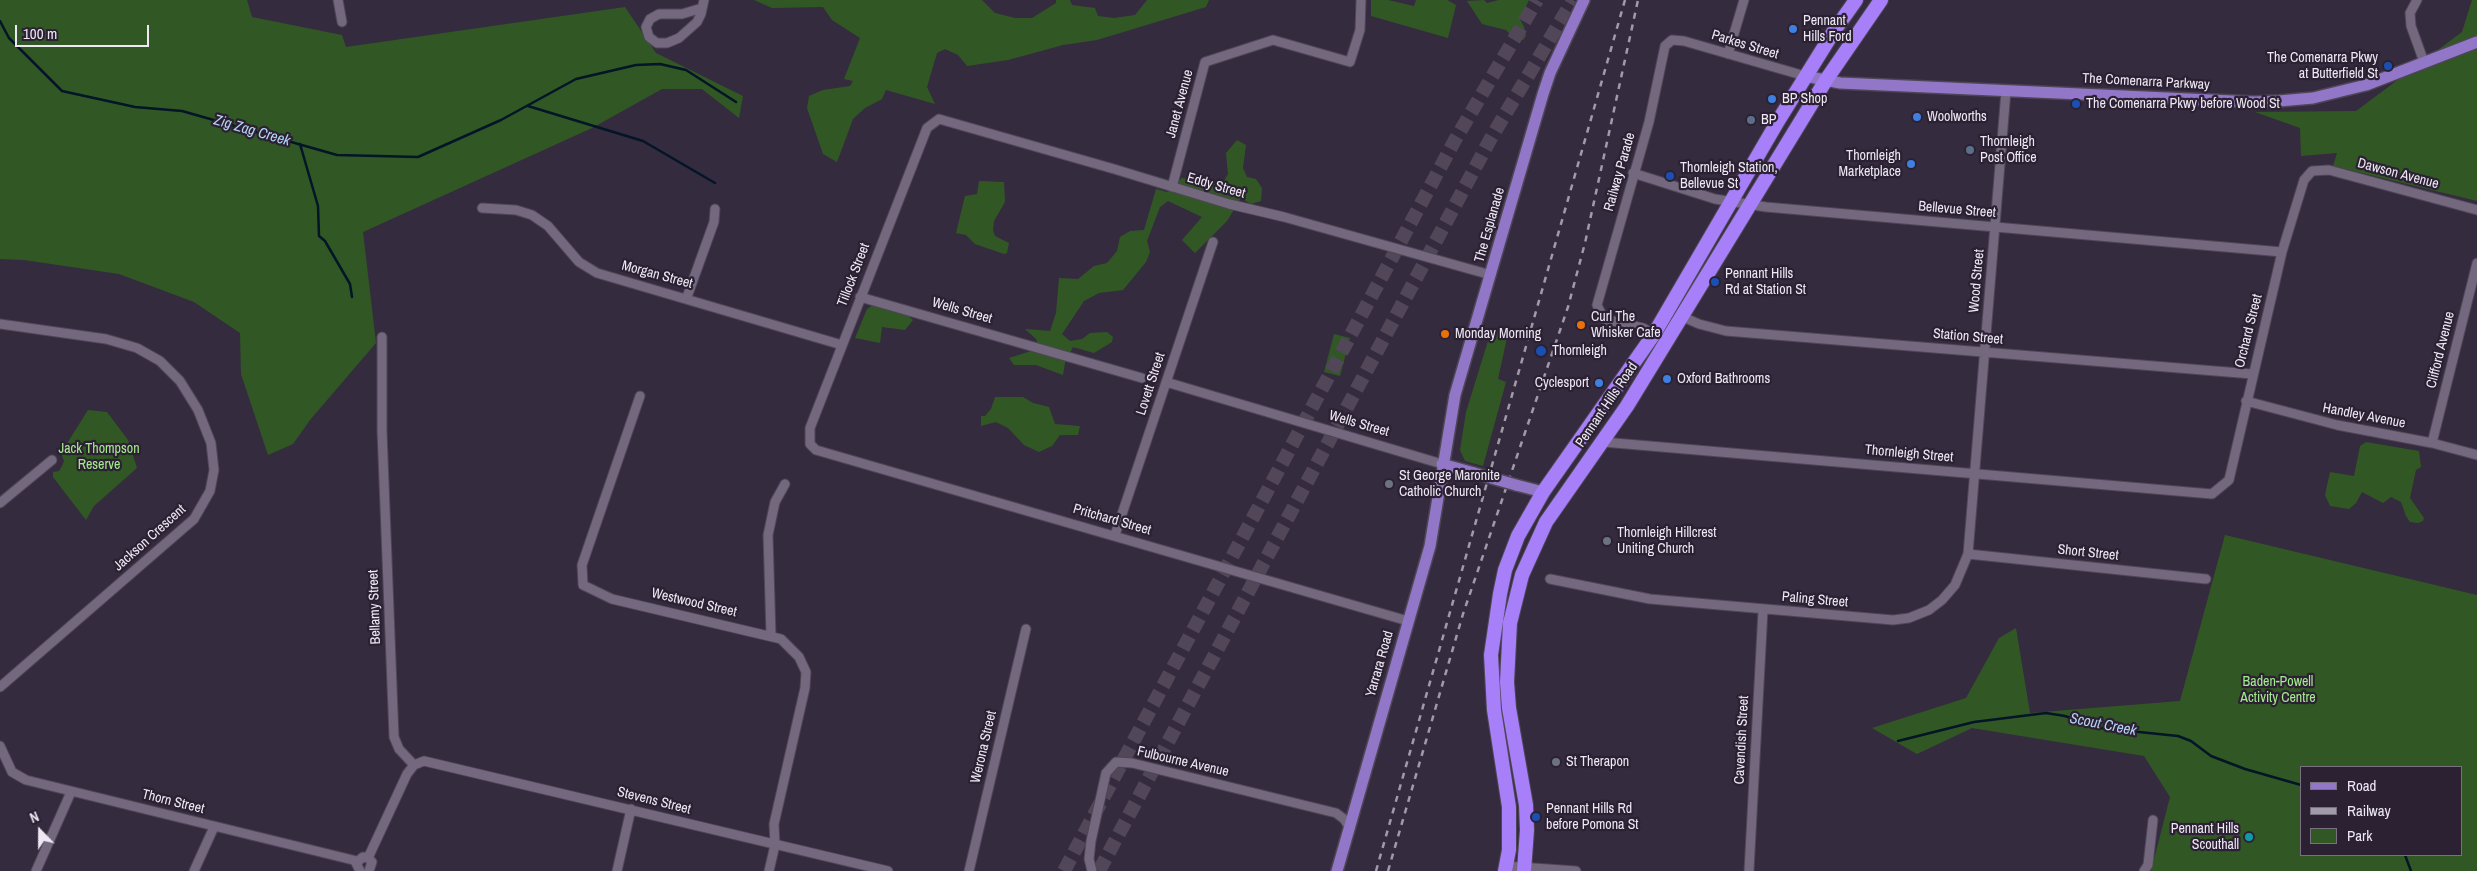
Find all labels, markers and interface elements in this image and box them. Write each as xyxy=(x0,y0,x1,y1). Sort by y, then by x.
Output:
place label: Pennant Hills Ford xyxy=(1803,13,1852,46)
scale bar xyxy=(18,15,151,47)
text: 100 m xyxy=(23,23,57,44)
marker: Pennant Hills Ford xyxy=(1787,23,1799,35)
street label: Parkes Street xyxy=(1709,27,1781,63)
place label: The Comenarra Pkwy at Butterfield St xyxy=(2267,50,2378,82)
marker: The Comenarra Pkwy at Butterfield St xyxy=(2382,60,2394,72)
street label: Janet Avenue xyxy=(1163,68,1197,140)
street label: The Comenarra Parkway xyxy=(2082,70,2210,94)
place label: BP Shop xyxy=(1782,91,1827,107)
marker: BP Shop xyxy=(1766,93,1778,105)
place label: The Comenarra Pkwy before Wood St xyxy=(2086,96,2280,112)
marker: The Comenarra Pkwy before Wood St xyxy=(2070,98,2082,110)
place label: Woolworths xyxy=(1927,109,1987,125)
marker: Woolworths xyxy=(1911,111,1923,123)
water label: Zig Zag Creek xyxy=(212,112,292,150)
place label: BP xyxy=(1761,112,1776,128)
marker: BP xyxy=(1745,114,1757,126)
street label: Railway Parade xyxy=(1601,131,1639,213)
place label: Thornleigh Post Office xyxy=(1980,134,2037,166)
marker: Thornleigh Post Office xyxy=(1964,144,1976,156)
place label: Thornleigh Marketplace xyxy=(1838,148,1901,180)
street label: Dawson Avenue xyxy=(2356,155,2440,193)
marker: Thornleigh Marketplace xyxy=(1905,158,1917,170)
place label: Thornleigh Station, Bellevue St xyxy=(1680,160,1778,192)
street label: Eddy Street xyxy=(1185,170,1247,202)
marker: Thornleigh Station, Bellevue St xyxy=(1664,170,1676,182)
street label: The Esplanade xyxy=(1471,186,1509,264)
street label: Bellevue Street xyxy=(1917,198,1997,222)
street label: Tillock Street xyxy=(834,241,874,309)
street label: Wood Street xyxy=(1966,249,1988,313)
street label: Morgan Street xyxy=(620,257,694,293)
place label: Pennant Hills Rd at Station St xyxy=(1725,266,1806,298)
marker: Pennant Hills Rd at Station St xyxy=(1709,276,1721,288)
street label: Orchard Street xyxy=(2232,292,2266,370)
street label: Wells Street xyxy=(930,294,994,328)
place label: Curl The Whisker Cafe xyxy=(1591,309,1661,342)
street label: Clifford Avenue xyxy=(2423,310,2459,390)
marker: Curl The Whisker Cafe xyxy=(1575,319,1587,331)
place label: Monday Morning xyxy=(1455,326,1541,342)
street label: Station Street xyxy=(1932,326,2004,348)
marker: Monday Morning xyxy=(1439,328,1451,340)
place label: Thornleigh xyxy=(1552,343,1607,359)
marker: Thornleigh xyxy=(1534,344,1548,358)
street label: Lovett Street xyxy=(1133,350,1169,418)
street label: Pennant Hills Road xyxy=(1572,359,1642,451)
place label: Oxford Bathrooms xyxy=(1677,371,1770,387)
marker: Oxford Bathrooms xyxy=(1661,373,1673,385)
place label: Cyclesport xyxy=(1535,375,1589,391)
marker: Cyclesport xyxy=(1593,377,1605,389)
street label: Handley Avenue xyxy=(2321,400,2407,432)
street label: Wells Street xyxy=(1327,407,1391,441)
park label: Jack Thompson Reserve xyxy=(58,441,140,474)
street label: Thornleigh Street xyxy=(1864,442,1954,466)
place label: St George Maronite Catholic Church xyxy=(1399,468,1500,501)
marker: St George Maronite Catholic Church xyxy=(1383,478,1395,490)
street label: Jackson Crescent xyxy=(110,501,190,575)
street label: Pritchard Street xyxy=(1071,501,1153,539)
place label: Thornleigh Hillcrest Uniting Church xyxy=(1617,525,1717,558)
marker: Thornleigh Hillcrest Uniting Church xyxy=(1601,535,1613,547)
street label: Short Street xyxy=(2057,541,2119,565)
street label: Bellamy Street xyxy=(365,569,385,645)
street label: Westwood Street xyxy=(650,585,738,621)
street label: Paling Street xyxy=(1781,589,1849,611)
street label: Yarrara Road xyxy=(1363,629,1397,699)
park label: Baden-Powell Activity Centre xyxy=(2240,674,2316,706)
street label: Cavendish Street xyxy=(1731,695,1753,785)
street label: Werona Street xyxy=(968,709,1000,785)
water label: Scout Creek xyxy=(2068,710,2138,740)
street label: Fulbourne Avenue xyxy=(1136,743,1230,781)
place label: St Therapon xyxy=(1566,754,1629,770)
marker: St Therapon xyxy=(1550,756,1562,768)
legend xyxy=(2300,766,2462,856)
text: Road xyxy=(2347,775,2376,796)
street label: Stevens Street xyxy=(615,784,693,818)
street label: Thorn Street xyxy=(140,786,206,818)
text: Railway xyxy=(2347,800,2391,821)
place label: Pennant Hills Rd before Pomona St xyxy=(1546,801,1639,834)
north arrow xyxy=(15,806,65,856)
text: N xyxy=(27,807,42,827)
marker: Pennant Hills Rd before Pomona St xyxy=(1530,811,1542,823)
place label: Pennant Hills Scouthall xyxy=(2171,821,2239,854)
text: Park xyxy=(2347,825,2372,846)
marker: Pennant Hills Scouthall xyxy=(2243,831,2255,843)

